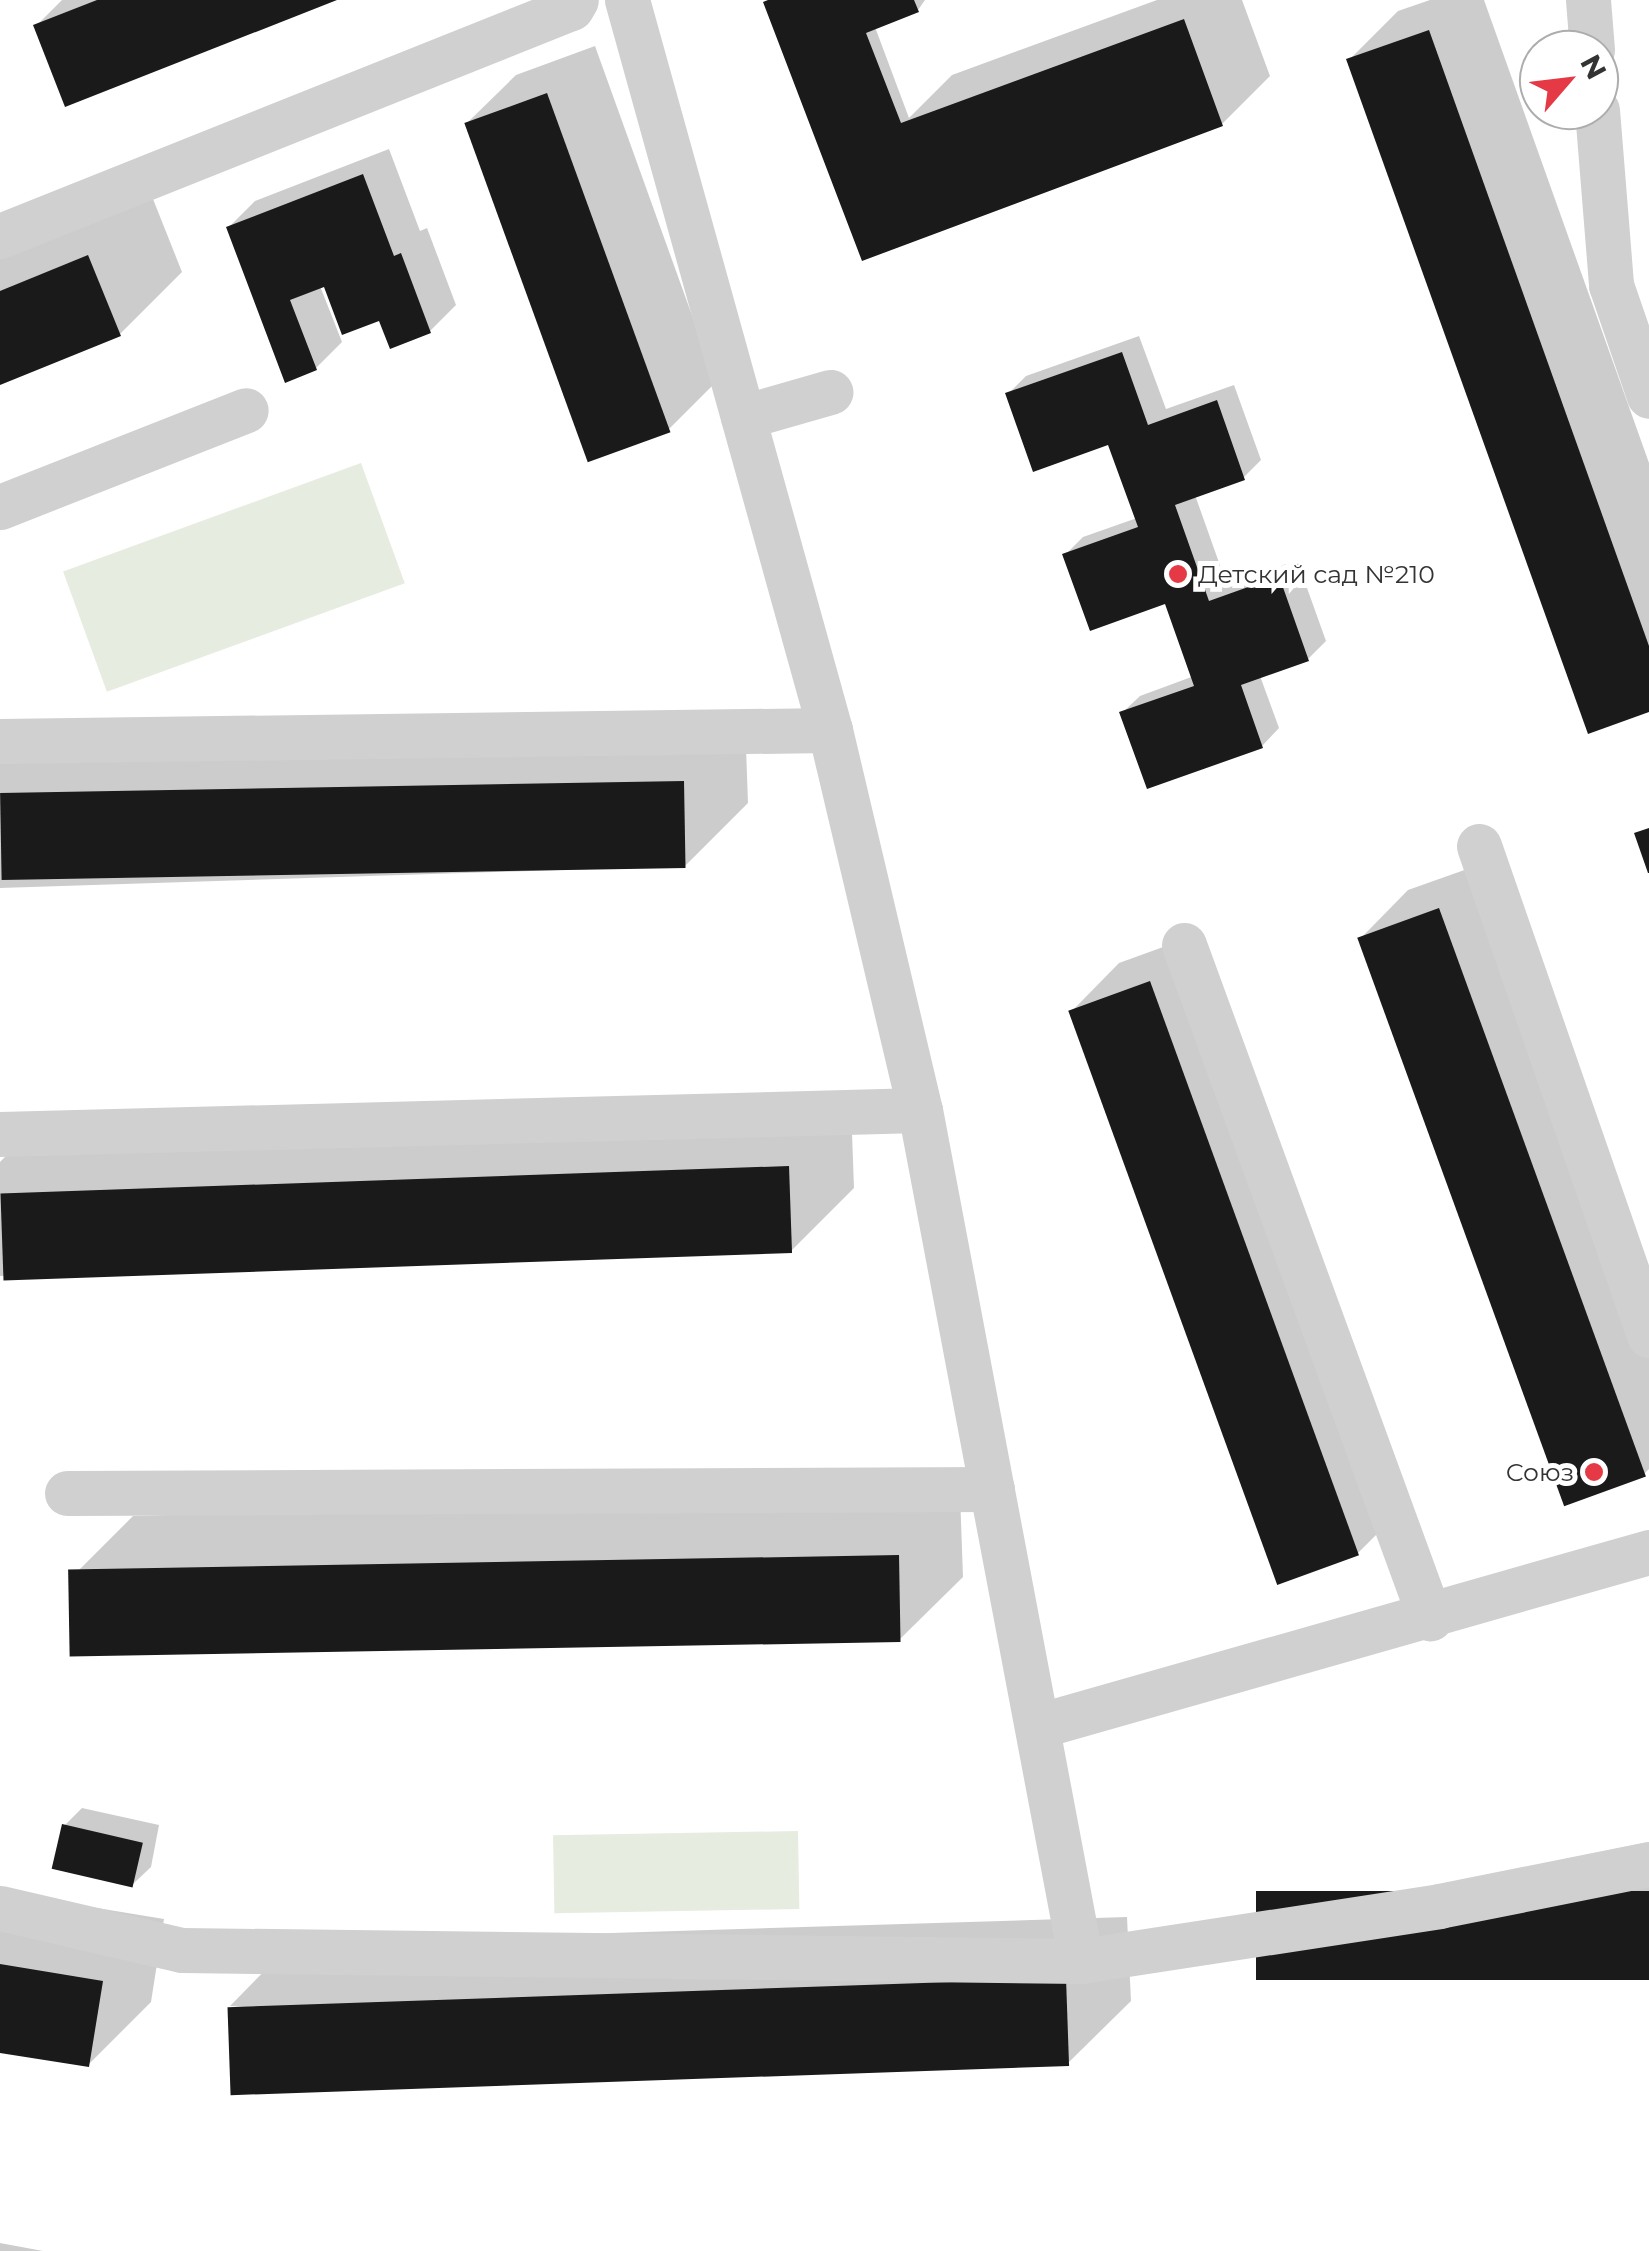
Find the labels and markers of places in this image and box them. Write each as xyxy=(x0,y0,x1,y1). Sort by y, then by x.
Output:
place label: Детский сад №210 xyxy=(1198,559,1435,589)
marker: Детский сад №210 xyxy=(1167,563,1189,585)
place label: Союз xyxy=(1506,1457,1574,1487)
marker: Союз xyxy=(1583,1461,1605,1483)

